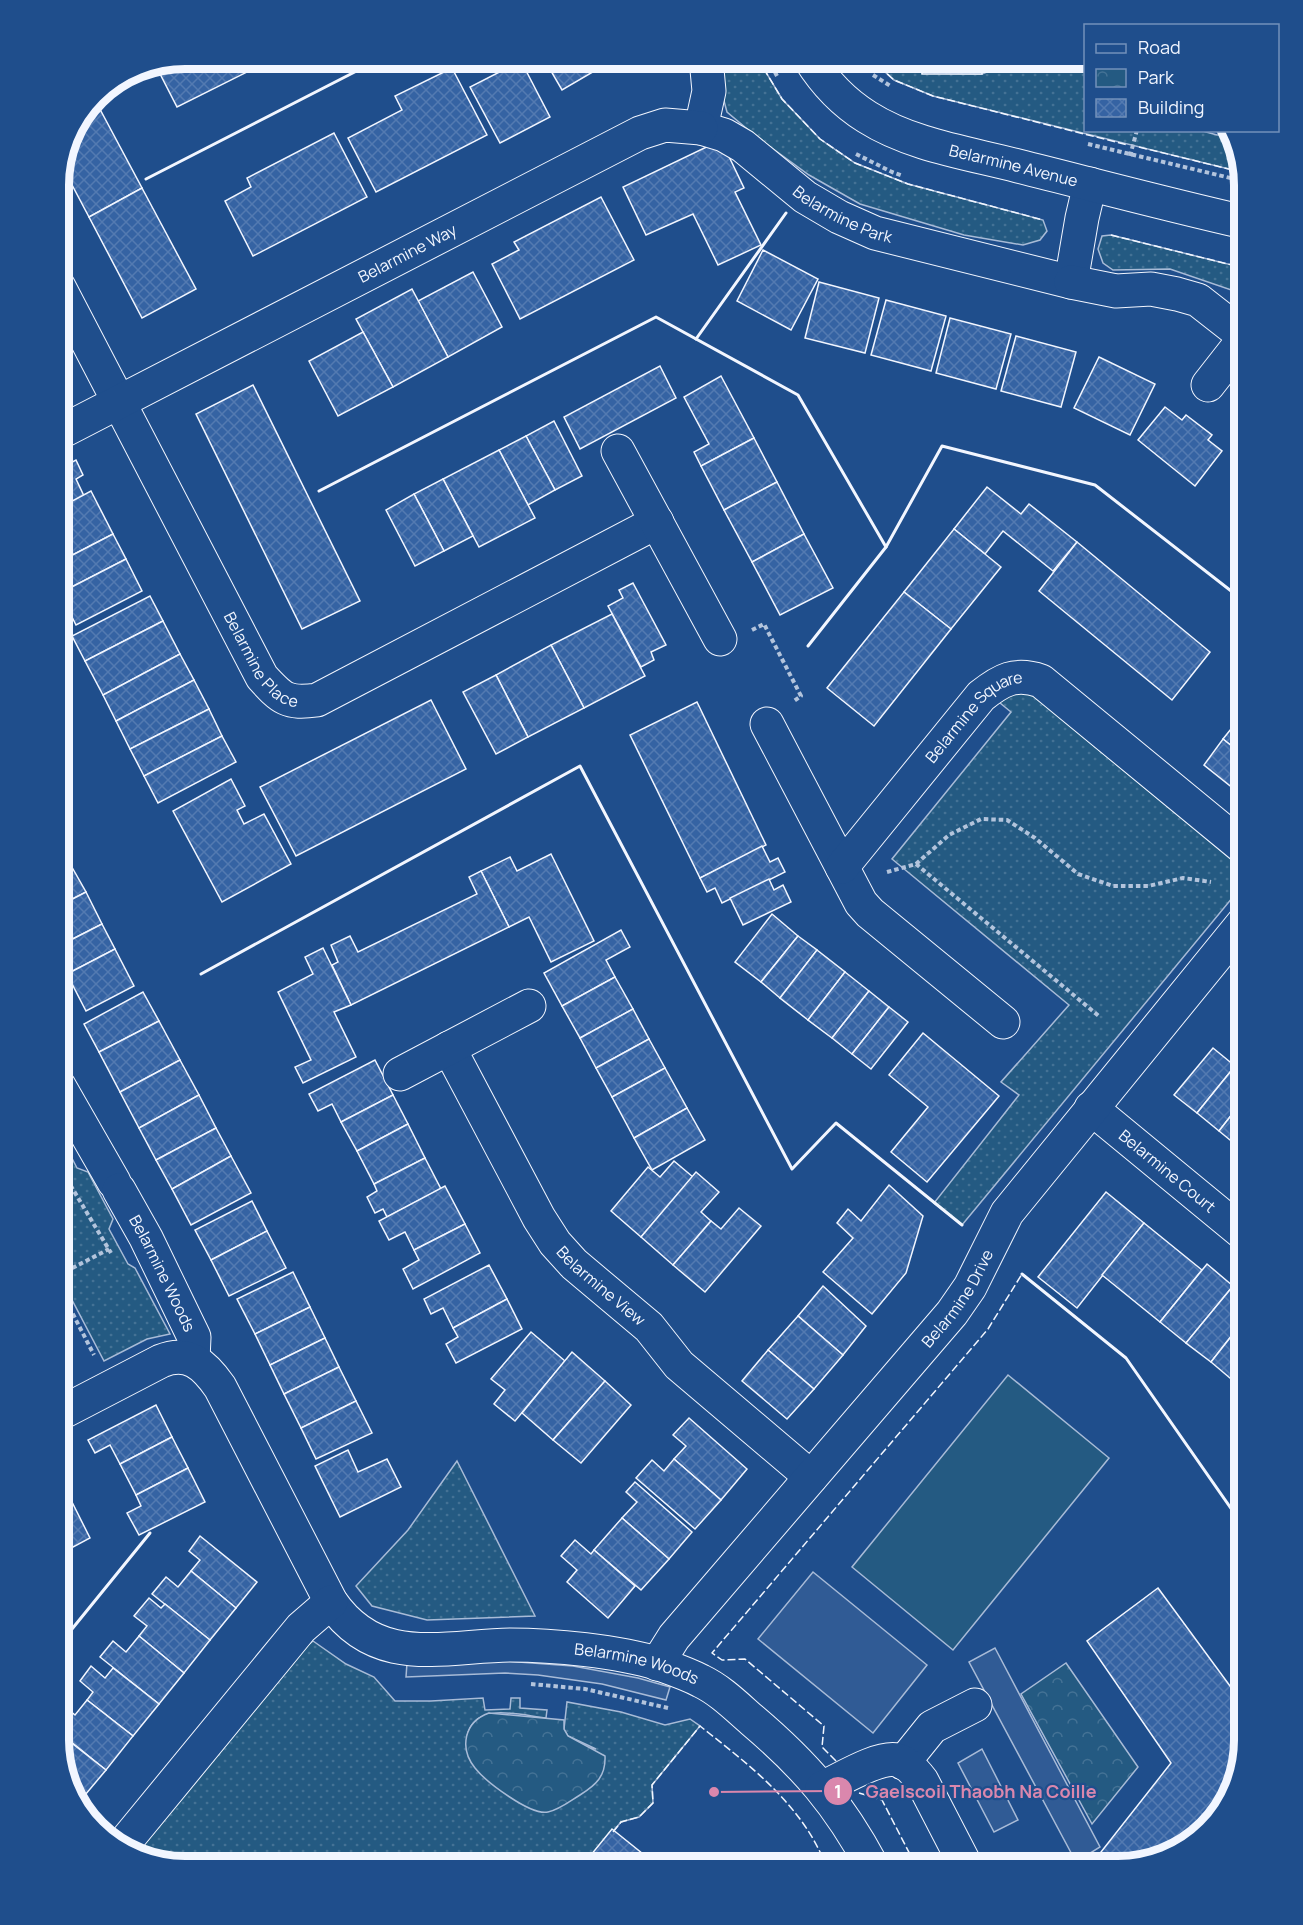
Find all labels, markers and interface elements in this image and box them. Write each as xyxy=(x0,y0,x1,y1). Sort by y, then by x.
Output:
legend xyxy=(1084,24,1279,132)
text: Road xyxy=(1138,35,1181,59)
text: Park xyxy=(1138,65,1175,89)
text: Building xyxy=(1138,95,1204,119)
street label: Belarmine Avenue xyxy=(947,139,1080,192)
street label: Belarmine Park xyxy=(788,180,895,248)
street label: Belarmine Way xyxy=(354,218,461,288)
street label: Belarmine Place xyxy=(219,608,300,712)
street label: Belarmine Square xyxy=(920,666,1023,768)
street label: Belarmine Court xyxy=(1114,1124,1221,1217)
street label: Belarmine Woods xyxy=(124,1211,201,1335)
street label: Belarmine View xyxy=(552,1241,650,1331)
street label: Belarmine Drive xyxy=(916,1246,998,1352)
street label: Belarmine Woods xyxy=(573,1638,703,1689)
callout: Gaelscoil Thaobh Na Coille xyxy=(823,1773,1108,1809)
text: 1 xyxy=(834,1779,842,1803)
text: Gaelscoil Thaobh Na Coille xyxy=(866,1779,1097,1803)

